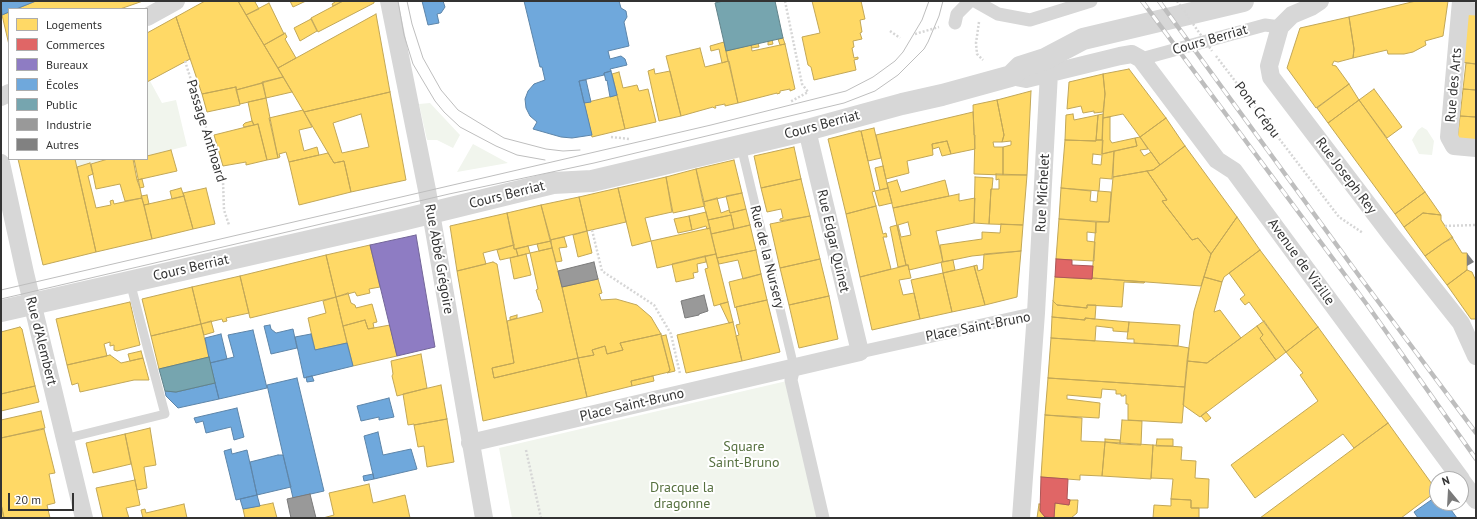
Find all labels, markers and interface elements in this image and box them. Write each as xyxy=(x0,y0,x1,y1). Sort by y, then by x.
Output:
legend xyxy=(8,8,148,160)
text: Logements xyxy=(46,17,102,32)
street label: Cours Berriat xyxy=(1171,21,1249,59)
text: Commerces xyxy=(46,37,105,52)
street label: Rue des Arts xyxy=(1442,47,1466,123)
text: Bureaux xyxy=(46,57,88,72)
text: Écoles xyxy=(46,77,79,92)
street label: Passage Anthoard xyxy=(182,78,230,184)
street label: Pont Crépu xyxy=(1231,79,1283,141)
text: Public xyxy=(46,97,77,112)
street label: Cours Berriat xyxy=(783,107,861,143)
text: Industrie xyxy=(46,117,92,132)
street label: Rue Joseph Rey xyxy=(1312,135,1380,217)
text: Autres xyxy=(46,137,79,152)
street label: Rue Michelet xyxy=(1033,153,1053,233)
street label: Cours Berriat xyxy=(468,178,546,212)
street label: Rue Edgar Quinet xyxy=(813,188,853,294)
street label: Rue Abbé Grégoire xyxy=(421,203,457,315)
street label: Rue de la Nursery xyxy=(746,204,788,310)
street label: Avenue de Vizille xyxy=(1264,215,1338,309)
street label: Cours Berriat xyxy=(152,251,230,285)
street label: Rue d'Alembert xyxy=(22,295,60,387)
street label: Place Saint-Bruno xyxy=(924,309,1032,345)
street label: Place Saint-Bruno xyxy=(578,385,686,425)
park label: Square Saint-Bruno xyxy=(709,439,779,472)
north arrow xyxy=(1429,471,1469,511)
text: N xyxy=(1440,473,1451,488)
park label: Dracque la dragonne xyxy=(650,480,714,512)
scale bar xyxy=(10,485,76,511)
text: 20 m xyxy=(15,492,41,507)

